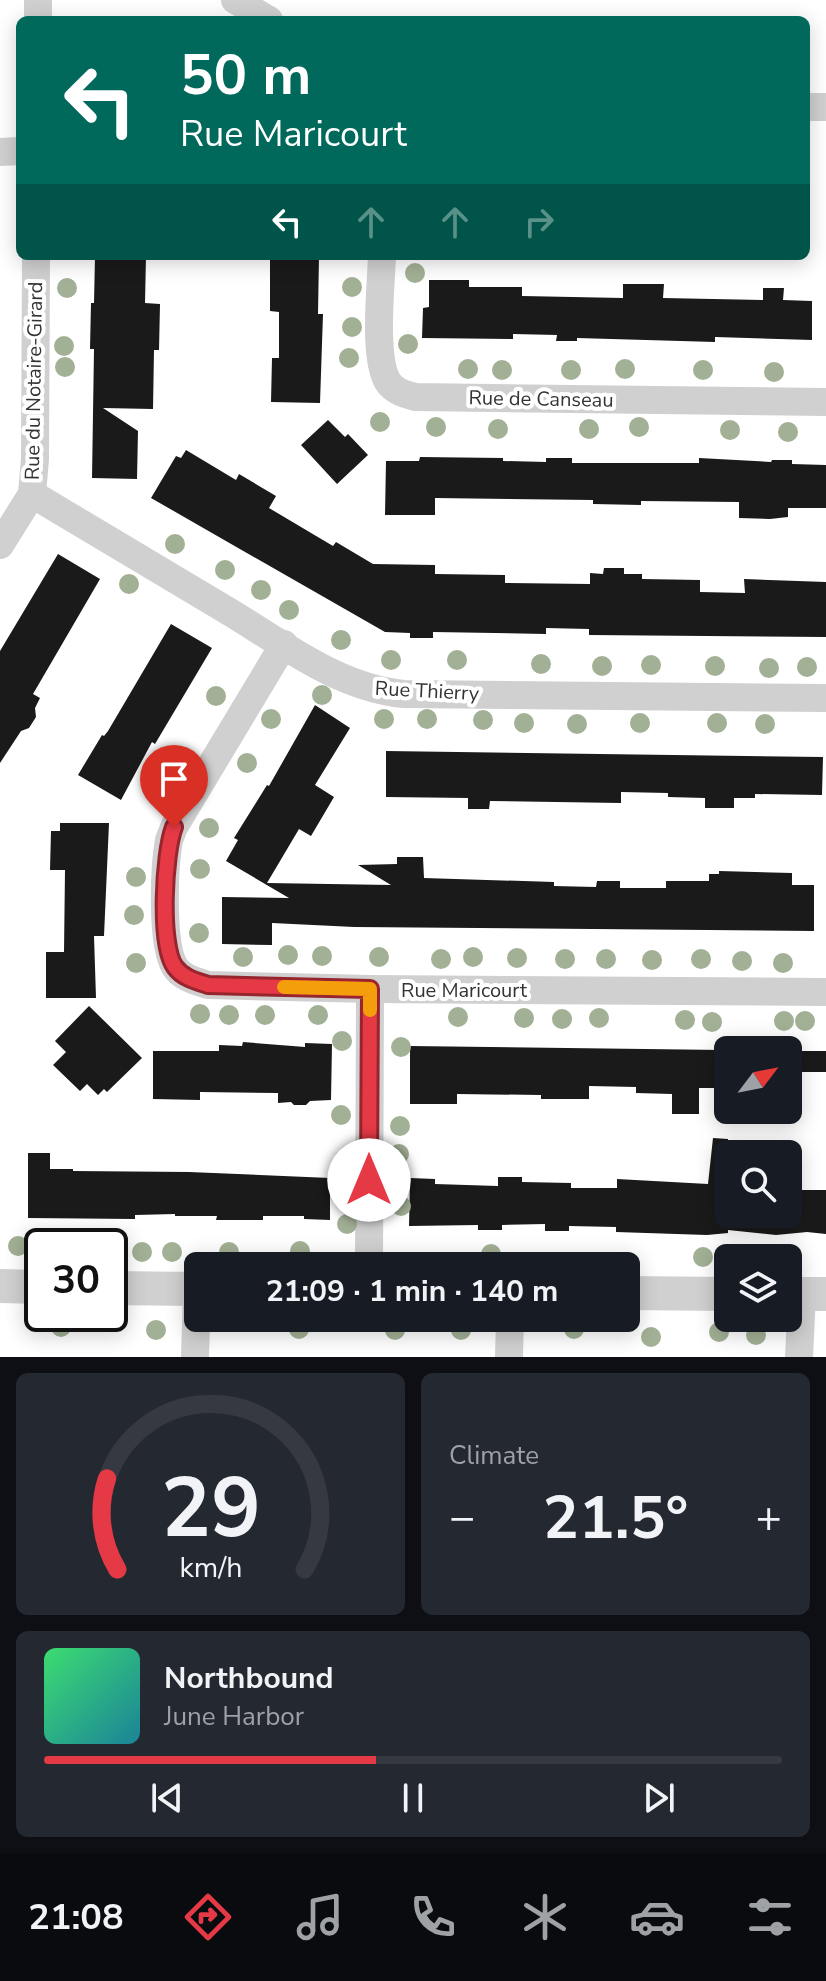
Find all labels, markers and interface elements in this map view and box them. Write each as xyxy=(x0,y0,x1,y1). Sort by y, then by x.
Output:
text: 50 m xyxy=(180,37,311,114)
icon: left xyxy=(48,48,152,152)
text: Rue Maricourt xyxy=(180,110,407,159)
icon: left xyxy=(265,200,309,244)
icon: ahead xyxy=(349,200,393,244)
icon: ahead xyxy=(433,200,477,244)
icon: right xyxy=(517,200,561,244)
street label: Rue du Notaire-Girard xyxy=(19,282,49,480)
street label: Rue de Canseau xyxy=(468,384,614,414)
street label: Rue Thierry xyxy=(374,675,480,707)
pin xyxy=(140,745,208,827)
icon: arrive xyxy=(152,757,196,801)
street label: Rue Maricourt xyxy=(401,977,528,1004)
north arrow xyxy=(714,1036,802,1124)
map controls xyxy=(714,1036,802,1332)
position arrow xyxy=(327,1138,411,1222)
button: search xyxy=(714,1140,802,1228)
speed limit sign: 30 xyxy=(24,1228,128,1332)
button: layers xyxy=(714,1244,802,1332)
text: 21:09 · 1 min · 140 m xyxy=(266,1271,558,1312)
text: Climate xyxy=(449,1438,539,1473)
text: 29 xyxy=(161,1452,260,1565)
text: 21.5° xyxy=(543,1477,688,1559)
text: − xyxy=(449,1488,475,1548)
text: + xyxy=(756,1488,782,1548)
text: km/h xyxy=(179,1548,242,1587)
text: Northbound xyxy=(164,1658,334,1699)
text: June Harbor xyxy=(164,1699,304,1734)
icon: previous xyxy=(145,1776,189,1820)
icon: pause xyxy=(391,1776,435,1820)
icon: next xyxy=(637,1776,681,1820)
icon: directions xyxy=(180,1889,236,1945)
icon: music xyxy=(292,1889,348,1945)
icon: phone xyxy=(405,1889,461,1945)
icon: climate xyxy=(517,1889,573,1945)
icon: car xyxy=(629,1889,685,1945)
icon: filters xyxy=(742,1889,798,1945)
text: 21:08 xyxy=(28,1893,124,1942)

